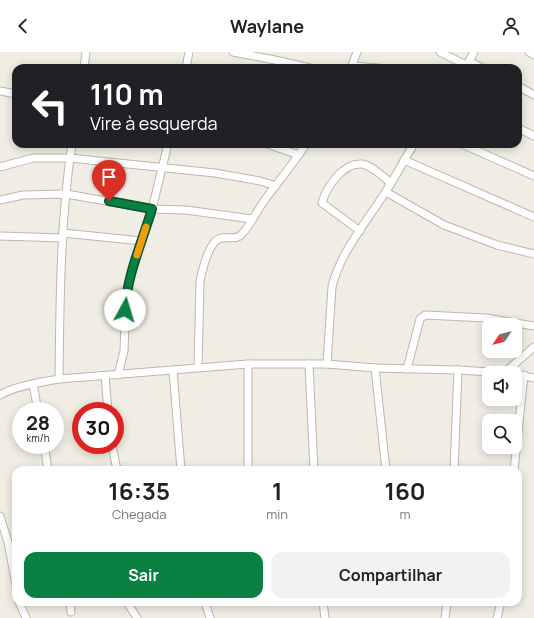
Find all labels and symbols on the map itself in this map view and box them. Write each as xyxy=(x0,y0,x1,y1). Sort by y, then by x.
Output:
pin xyxy=(92,160,126,201)
position arrow xyxy=(104,289,146,331)
north arrow xyxy=(482,318,522,358)
speed limit sign: 30 xyxy=(72,402,124,454)

